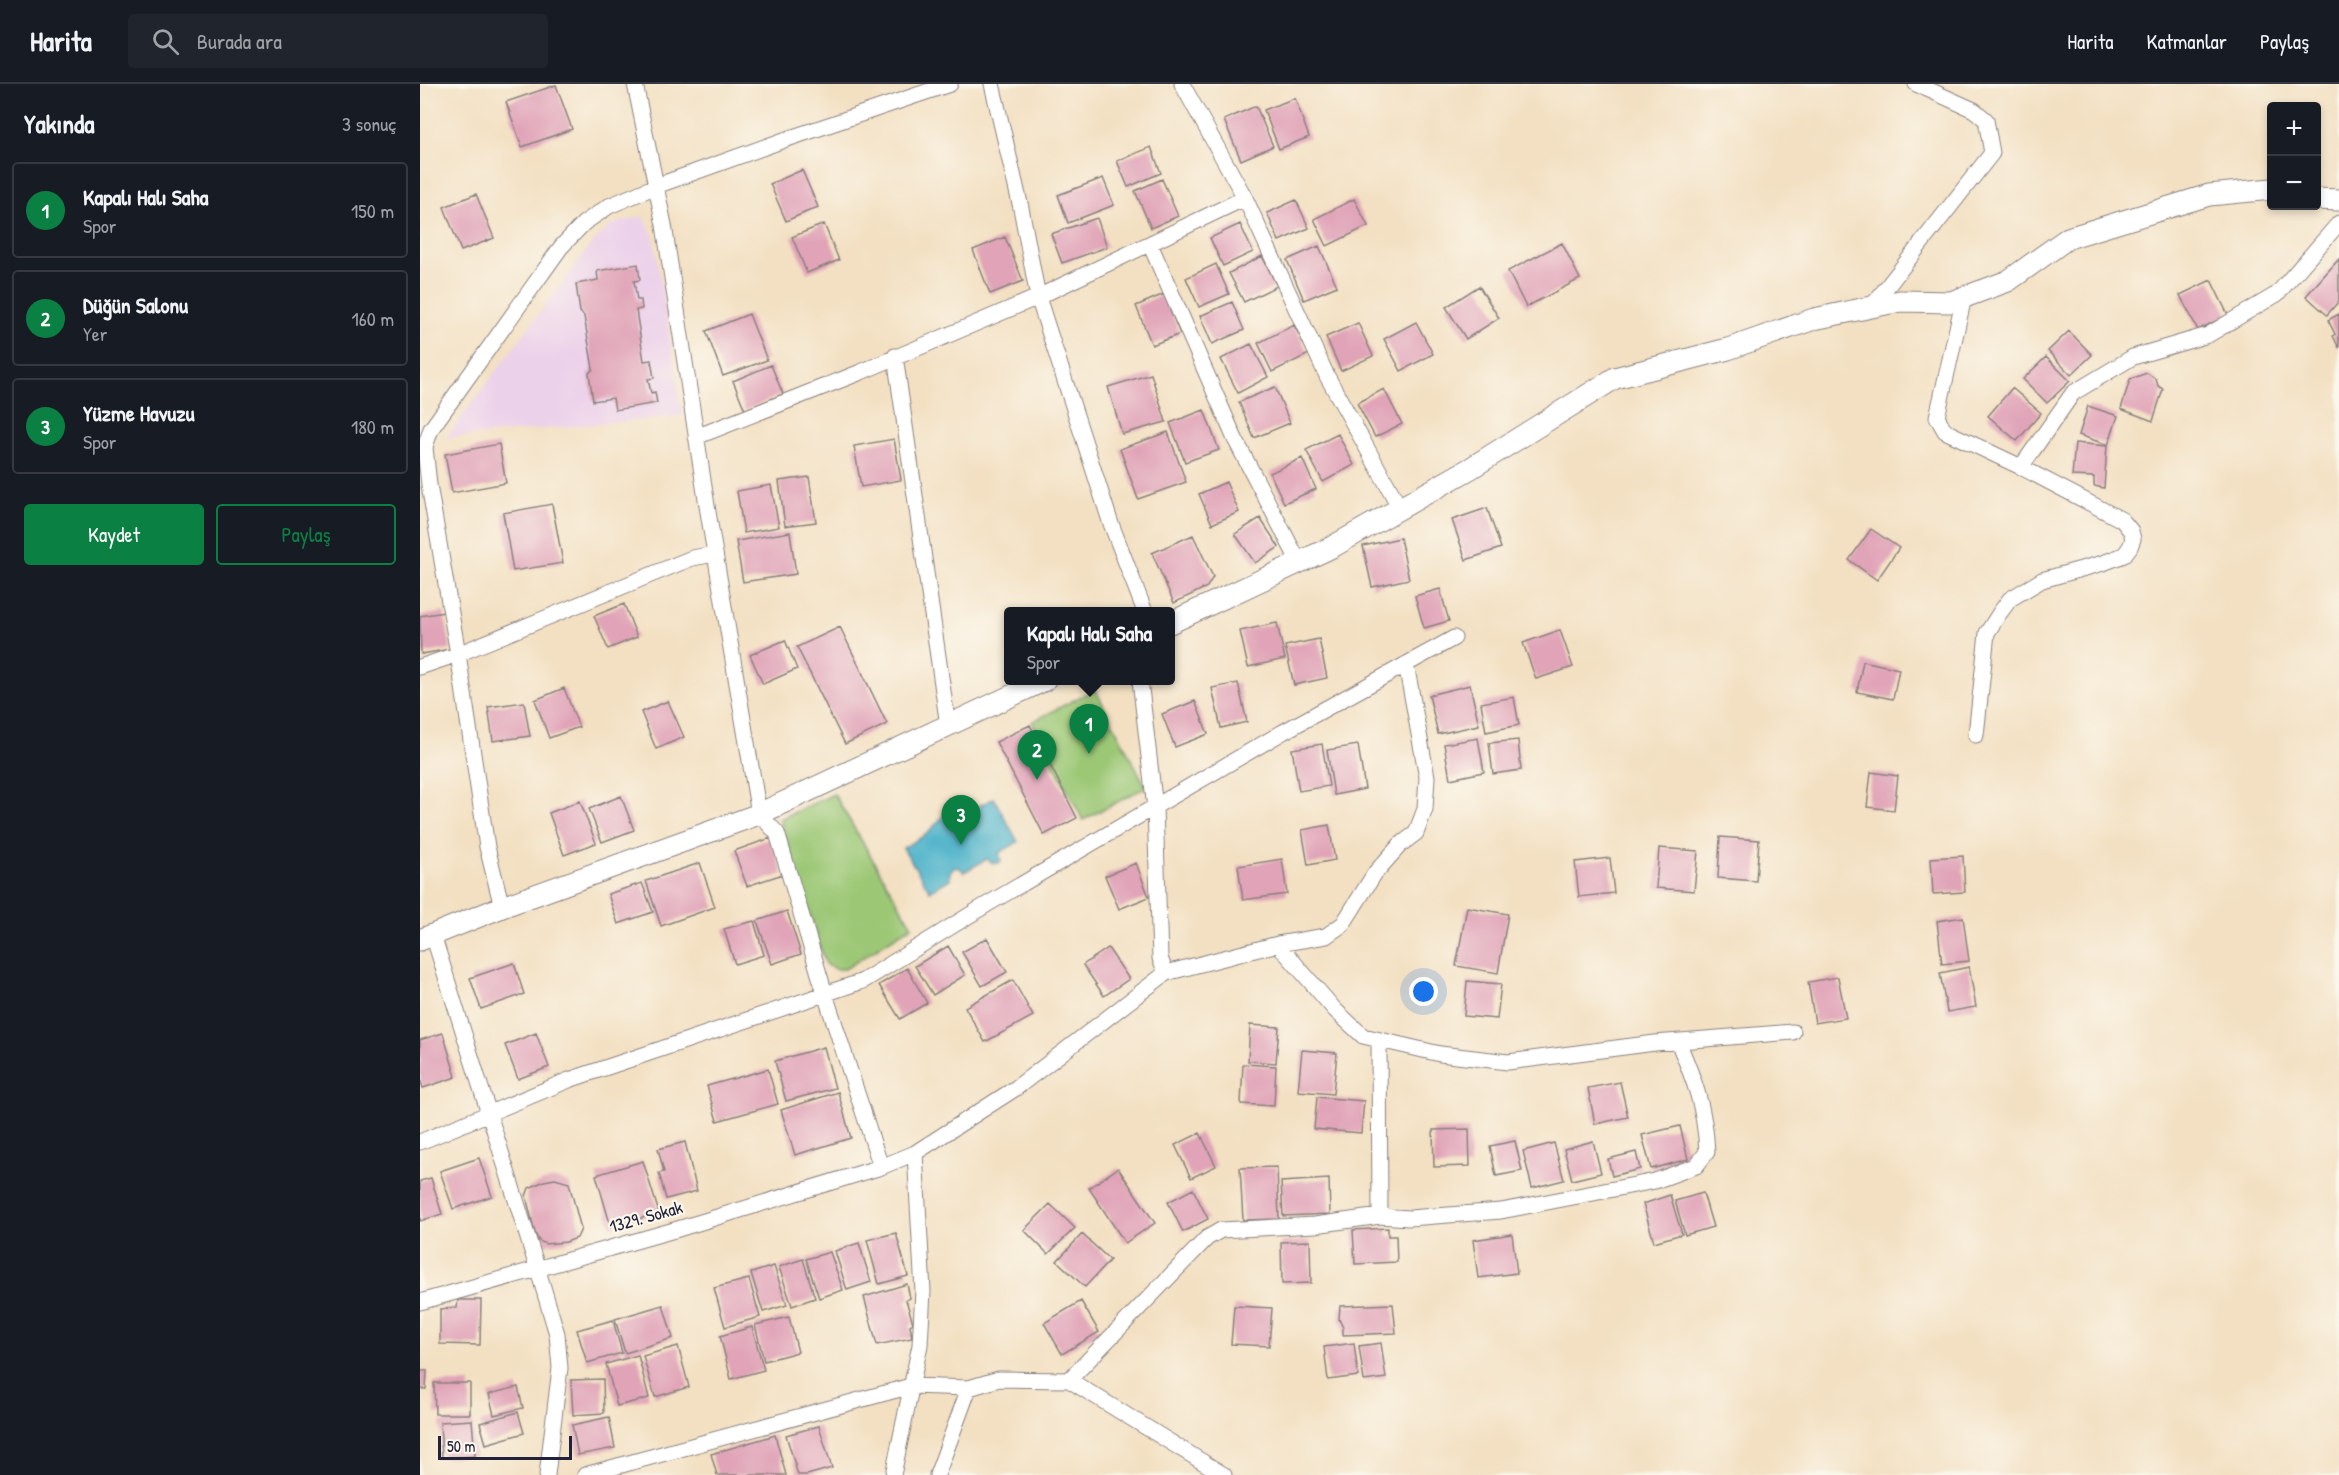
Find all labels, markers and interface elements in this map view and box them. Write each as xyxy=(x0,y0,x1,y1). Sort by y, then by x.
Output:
search box xyxy=(128,14,548,68)
text: Harita xyxy=(30,22,92,60)
icon: search xyxy=(149,25,182,58)
text: Burada ara xyxy=(197,26,282,56)
text: Harita xyxy=(2067,27,2114,56)
text: Katmanlar xyxy=(2147,27,2227,56)
text: Paylaş xyxy=(2260,27,2309,56)
map controls xyxy=(2267,102,2321,210)
button: + xyxy=(2267,102,2321,156)
text: Yakında xyxy=(24,106,94,141)
text: 3 sonuç xyxy=(342,110,396,137)
button: − xyxy=(2267,156,2321,210)
text: Kapalı Halı Saha xyxy=(83,182,208,212)
text: 1 xyxy=(42,197,49,224)
text: 150 m xyxy=(351,197,394,224)
text: Spor xyxy=(83,212,117,239)
text: Düğün Salonu xyxy=(83,290,188,320)
text: 2 xyxy=(41,305,50,332)
text: 160 m xyxy=(352,305,394,332)
text: Yer xyxy=(83,320,108,347)
text: Yüzme Havuzu xyxy=(83,398,194,428)
text: 3 xyxy=(41,413,50,440)
text: 180 m xyxy=(351,413,394,440)
text: Spor xyxy=(83,428,117,455)
button: Kaydet xyxy=(24,504,204,565)
button: Paylaş xyxy=(216,504,396,565)
popup xyxy=(1004,607,1175,685)
text: Kapalı Halı Saha xyxy=(1027,618,1152,648)
text: Spor xyxy=(1027,648,1060,675)
pin: 1 xyxy=(1070,704,1108,754)
pin: 2 xyxy=(1018,730,1056,780)
pin: 3 xyxy=(942,796,980,845)
your location xyxy=(1409,977,1438,1006)
street label: 1329. Sokak xyxy=(606,1194,686,1239)
scale bar xyxy=(438,1433,572,1460)
text: 50 m xyxy=(447,1435,476,1457)

